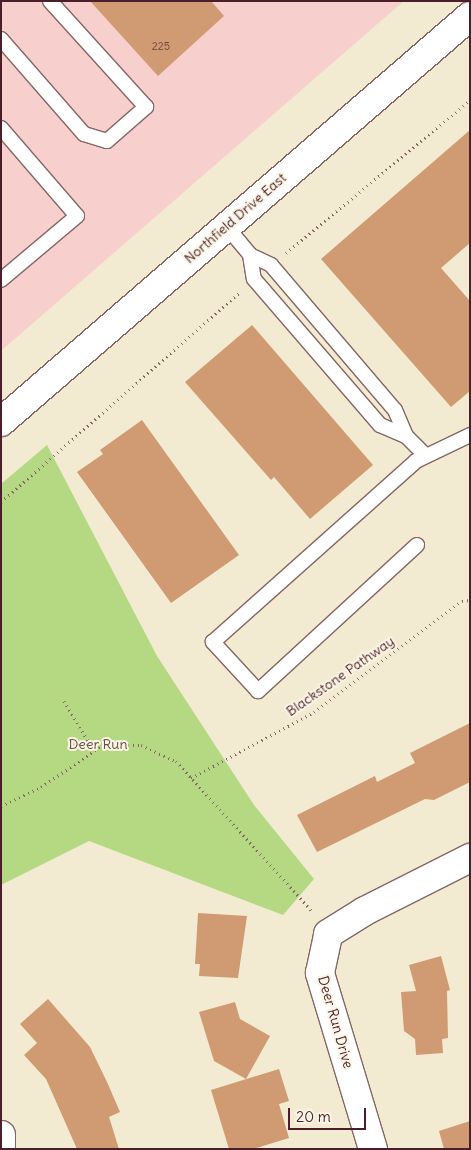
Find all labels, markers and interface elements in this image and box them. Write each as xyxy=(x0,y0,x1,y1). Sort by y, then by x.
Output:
house number: 225 xyxy=(152,39,170,53)
street label: Northfield Drive East xyxy=(181,169,289,267)
street label: Blackstone Pathway xyxy=(283,632,397,720)
park label: Deer Run xyxy=(68,736,128,752)
street label: Deer Run Drive xyxy=(315,974,357,1070)
scale bar xyxy=(291,1098,368,1130)
text: 20 m xyxy=(296,1107,331,1126)

